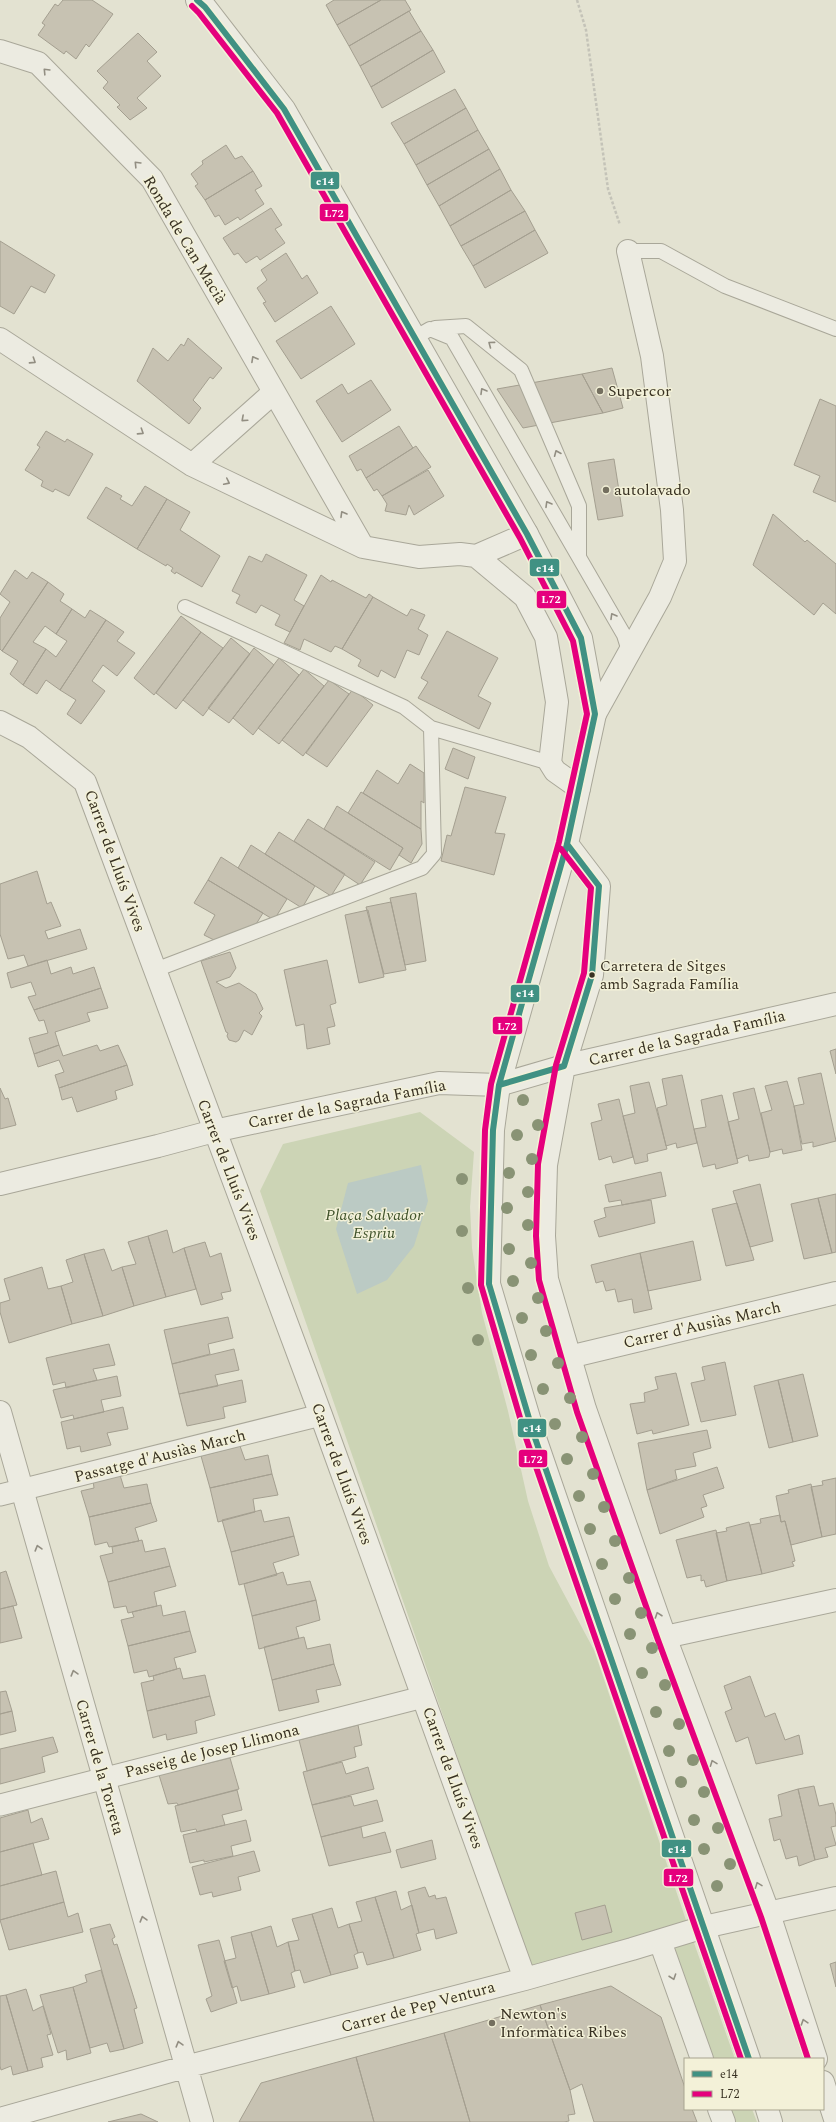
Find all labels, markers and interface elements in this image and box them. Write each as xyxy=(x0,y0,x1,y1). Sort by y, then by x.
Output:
one-way arrow xyxy=(43,68,51,76)
one-way arrow xyxy=(134,161,142,169)
street label: Ronda de Can Macià xyxy=(137,171,233,309)
line badge: e14 xyxy=(310,171,340,190)
text: e14 xyxy=(316,173,335,190)
line badge: L72 xyxy=(319,203,349,222)
text: L72 xyxy=(324,205,344,222)
one-way arrow xyxy=(488,342,495,349)
one-way arrow xyxy=(251,355,258,363)
one-way arrow xyxy=(28,356,35,363)
place label: Supercor xyxy=(608,379,671,403)
marker: Supercor xyxy=(595,386,605,396)
one-way arrow xyxy=(480,388,487,395)
one-way arrow xyxy=(241,414,249,421)
one-way arrow xyxy=(137,427,144,435)
one-way arrow xyxy=(553,450,561,457)
one-way arrow xyxy=(223,477,231,485)
place label: autolavado xyxy=(614,478,691,502)
marker: autolavado xyxy=(601,485,611,495)
one-way arrow xyxy=(545,501,552,508)
one-way arrow xyxy=(340,511,348,518)
line badge: e14 xyxy=(529,558,560,577)
text: e14 xyxy=(536,560,555,577)
line badge: L72 xyxy=(536,590,567,609)
text: L72 xyxy=(541,591,561,608)
one-way arrow xyxy=(610,613,617,620)
street label: Carrer de Lluís Vives xyxy=(78,786,152,936)
place label: Carretera de Sitges amb Sagrada Família xyxy=(600,955,740,996)
marker: Carretera de Sitges amb Sagrada Família xyxy=(587,970,597,980)
line badge: e14 xyxy=(510,984,540,1003)
text: e14 xyxy=(516,985,535,1002)
street label: Carrer de la Sagrada Família xyxy=(586,1004,788,1072)
line badge: L72 xyxy=(492,1016,523,1035)
text: L72 xyxy=(497,1018,517,1035)
street label: Carrer de la Sagrada Família xyxy=(246,1073,448,1135)
street label: Carrer de Lluís Vives xyxy=(191,1096,267,1244)
park label: Plaça Salvador Espriu xyxy=(325,1203,423,1245)
street label: Carrer d'Ausiàs March xyxy=(621,1295,783,1355)
street label: Carrer de Lluís Vives xyxy=(305,1399,379,1549)
line badge: e14 xyxy=(517,1418,547,1438)
text: e14 xyxy=(523,1420,542,1437)
street label: Passatge d'Ausiàs March xyxy=(72,1423,248,1489)
line badge: L72 xyxy=(518,1449,548,1468)
text: L72 xyxy=(523,1451,543,1468)
one-way arrow xyxy=(34,1545,43,1552)
one-way arrow xyxy=(654,1612,662,1619)
one-way arrow xyxy=(70,1670,79,1677)
street label: Carrer de la Torreta xyxy=(69,1696,131,1838)
street label: Carrer de Lluís Vives xyxy=(416,1703,490,1853)
street label: Passeig de Josep Llimona xyxy=(122,1718,302,1784)
one-way arrow xyxy=(709,1760,717,1767)
line badge: e14 xyxy=(661,1839,692,1858)
text: e14 xyxy=(668,1841,687,1858)
line badge: L72 xyxy=(663,1868,694,1887)
text: L72 xyxy=(668,1870,688,1887)
one-way arrow xyxy=(755,1882,763,1889)
one-way arrow xyxy=(139,1916,148,1923)
one-way arrow xyxy=(668,1974,676,1981)
street label: Carrer de Pep Ventura xyxy=(338,1975,498,2039)
place label: Newton's Informàtica Ribes xyxy=(500,2002,627,2044)
marker: Newton's Informàtica Ribes xyxy=(487,2018,497,2028)
one-way arrow xyxy=(800,2019,809,2026)
one-way arrow xyxy=(175,2041,183,2048)
legend xyxy=(684,2058,824,2110)
text: e14 xyxy=(720,2065,738,2084)
text: L72 xyxy=(720,2085,740,2104)

